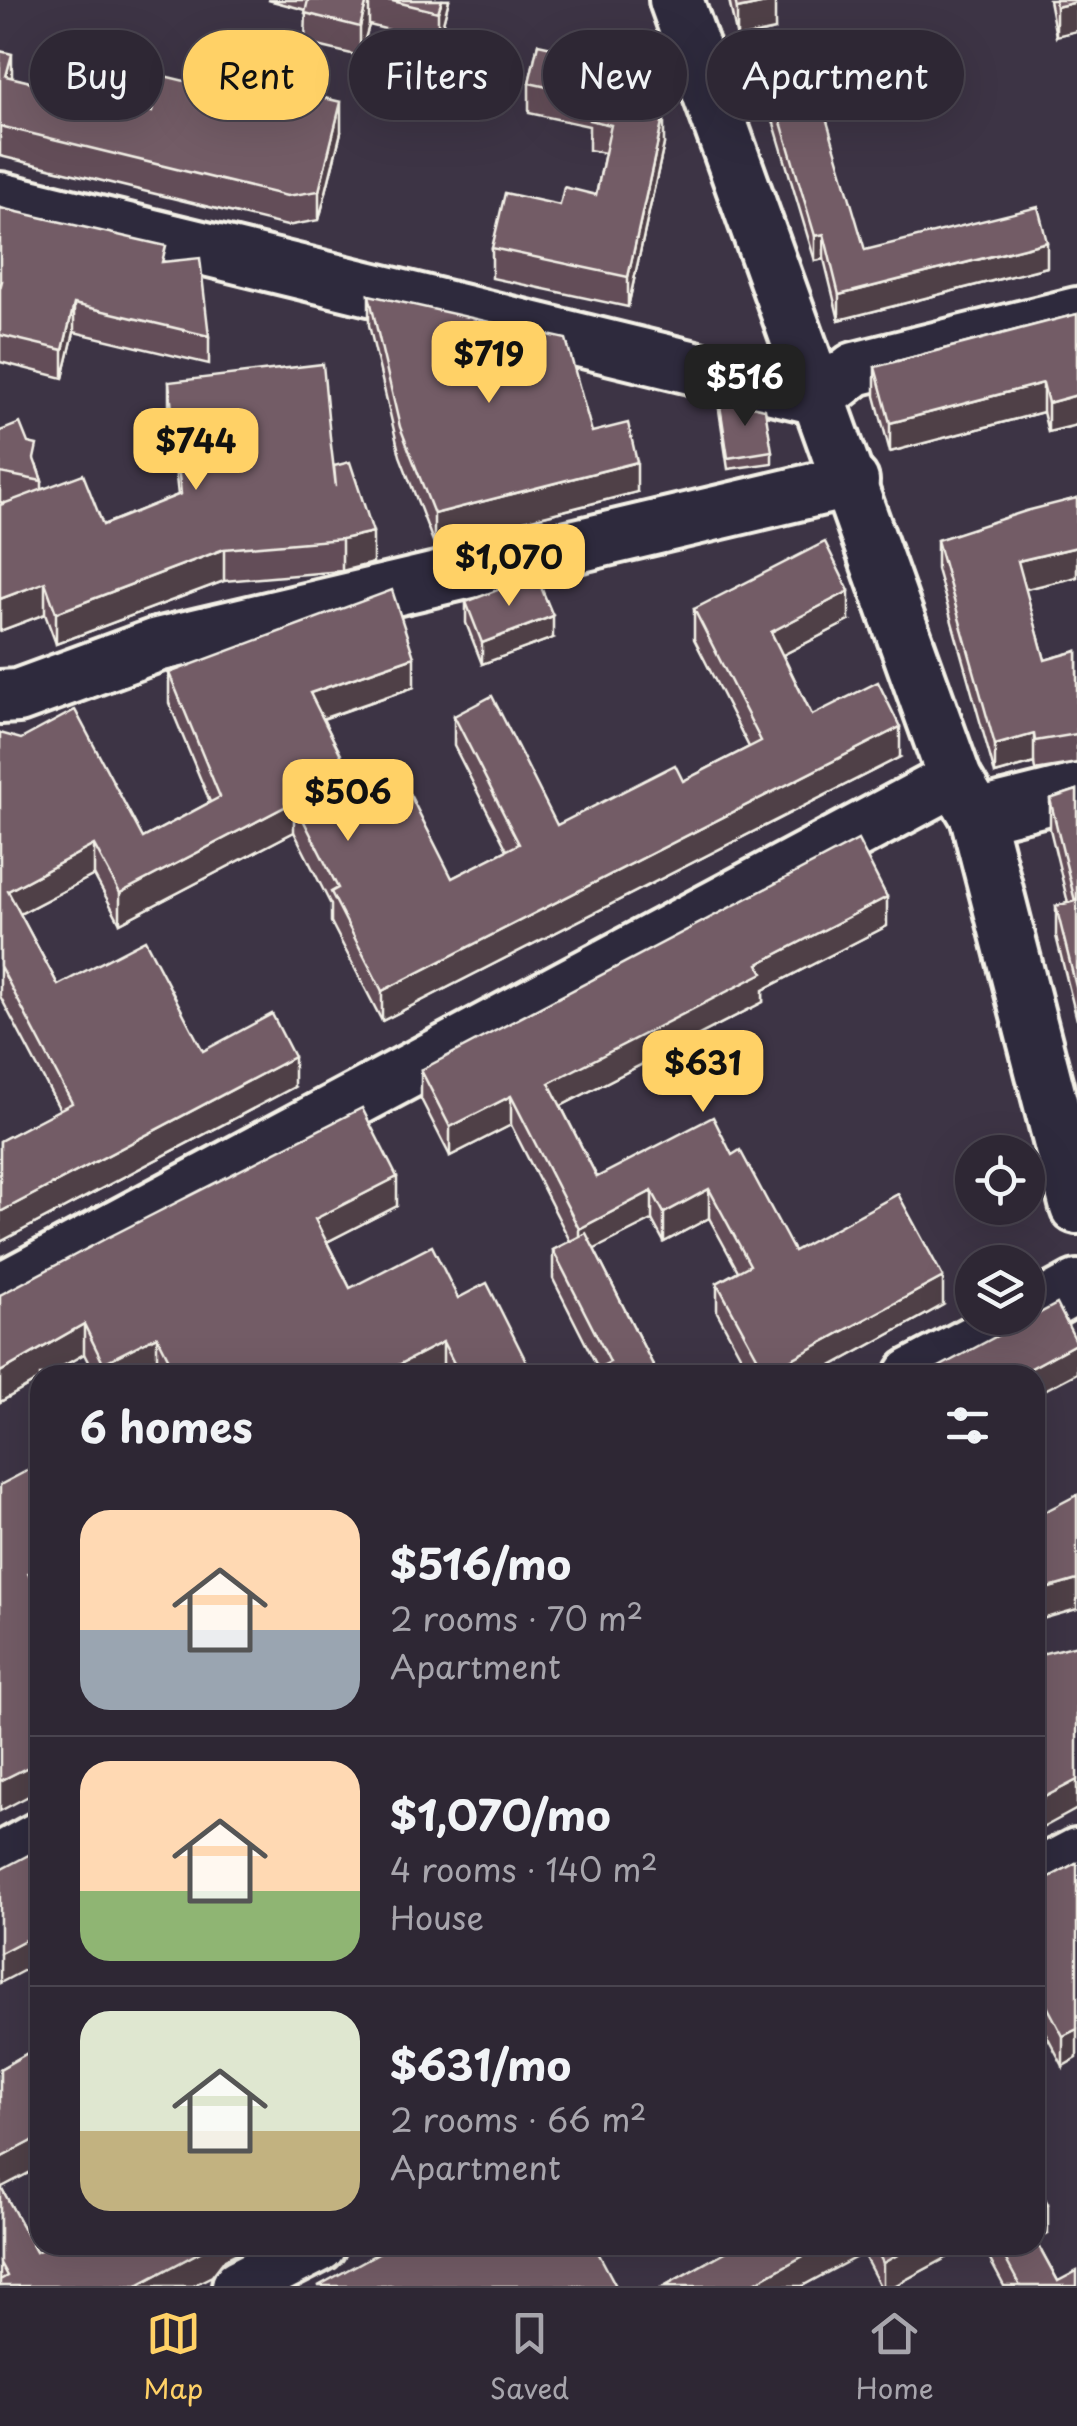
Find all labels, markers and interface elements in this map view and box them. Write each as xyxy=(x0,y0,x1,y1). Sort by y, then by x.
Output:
chip: Buy xyxy=(30,30,163,120)
chip: Rent xyxy=(183,30,329,120)
chip: Filters xyxy=(349,30,523,120)
chip: New xyxy=(543,30,687,120)
chip: Apartment xyxy=(707,30,964,120)
pin: $719 xyxy=(430,321,548,406)
text: $719 xyxy=(454,329,524,377)
pin: $516 xyxy=(686,344,804,429)
text: $516 xyxy=(706,352,784,400)
pin: $744 xyxy=(137,408,255,493)
text: $744 xyxy=(155,416,237,464)
pin: $1,070 xyxy=(428,524,590,609)
text: $1,070 xyxy=(455,532,563,580)
pin: $506 xyxy=(289,759,407,844)
text: $506 xyxy=(304,767,392,815)
pin: $631 xyxy=(644,1030,762,1115)
text: $631 xyxy=(664,1038,742,1086)
map controls xyxy=(955,1135,1045,1335)
button: locate xyxy=(955,1135,1045,1225)
button: layers xyxy=(955,1245,1045,1335)
text: 6 homes xyxy=(80,1394,253,1457)
icon: filters xyxy=(940,1398,995,1453)
text: $516/mo xyxy=(390,1531,571,1594)
icon: home xyxy=(160,1550,280,1670)
text: 2 rooms · 70 m² xyxy=(390,1594,643,1642)
text: Apartment xyxy=(390,1642,561,1690)
text: $1,070/mo xyxy=(390,1782,611,1845)
icon: home xyxy=(160,1801,280,1921)
text: 4 rooms · 140 m² xyxy=(390,1845,658,1893)
text: House xyxy=(390,1893,484,1941)
text: $631/mo xyxy=(390,2032,571,2095)
icon: home xyxy=(160,2051,280,2171)
text: 2 rooms · 66 m² xyxy=(390,2095,647,2143)
text: Apartment xyxy=(390,2143,561,2191)
tab: Map xyxy=(143,2306,203,2409)
tab: Saved xyxy=(490,2306,569,2409)
tab: Home xyxy=(856,2306,934,2409)

